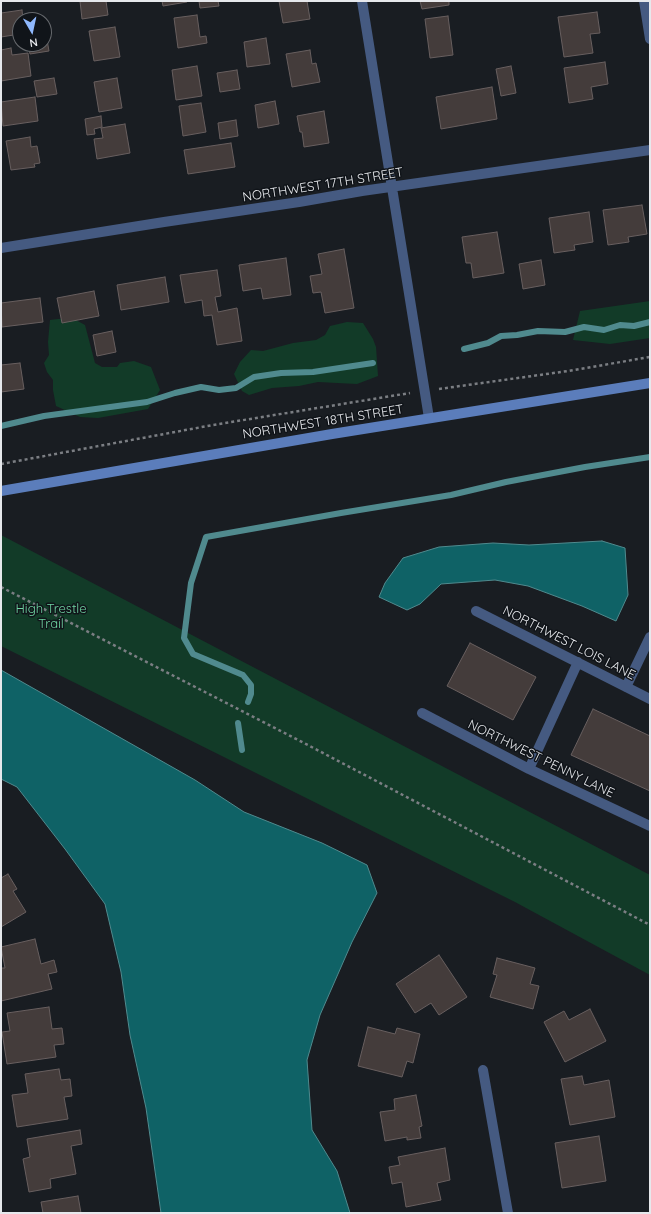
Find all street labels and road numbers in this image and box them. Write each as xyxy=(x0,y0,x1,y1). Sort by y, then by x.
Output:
street label: NORTHWEST 17TH STREET xyxy=(242,165,404,205)
street label: NORTHWEST 18TH STREET xyxy=(241,402,405,442)
street label: NORTHWEST LOIS LANE xyxy=(500,603,638,683)
street label: NORTHWEST PENNY LANE xyxy=(465,717,617,801)

